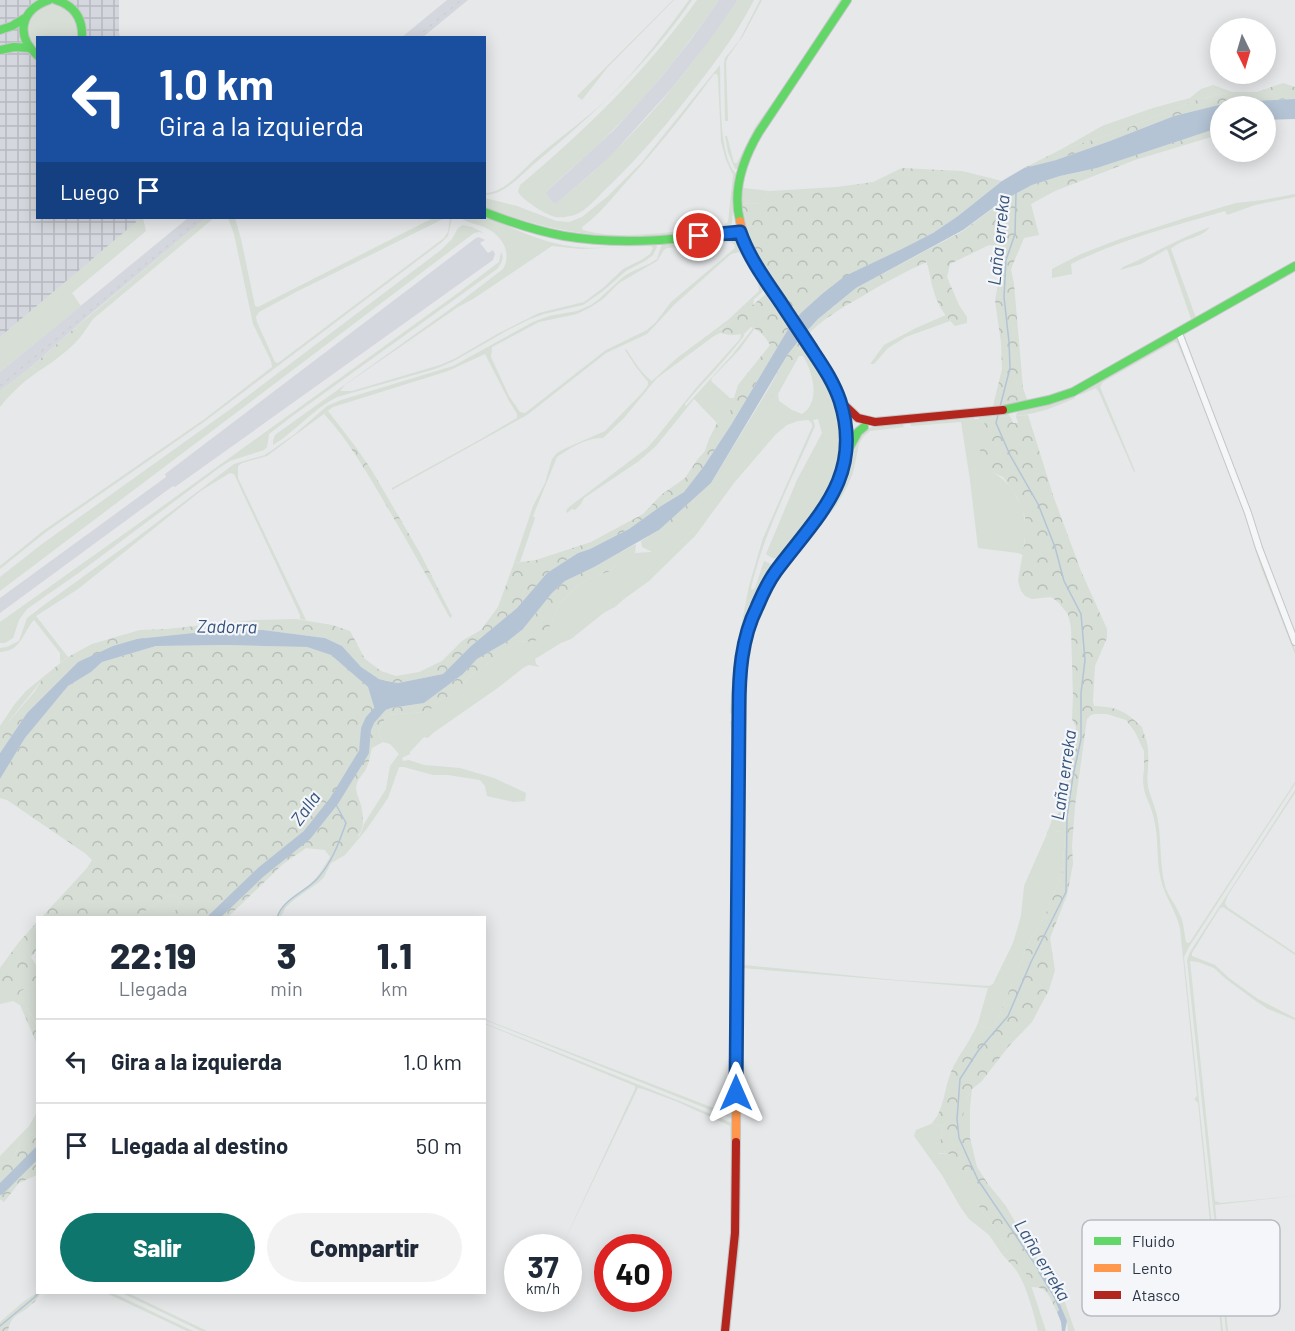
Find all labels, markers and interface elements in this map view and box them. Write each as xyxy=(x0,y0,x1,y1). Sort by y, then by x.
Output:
north arrow xyxy=(1210,18,1276,84)
map controls xyxy=(1210,18,1276,162)
text: 1.0 km xyxy=(159,58,274,108)
icon: left xyxy=(60,60,138,138)
button: layers xyxy=(1210,96,1276,162)
text: Gira a la izquierda xyxy=(159,109,364,141)
icon: arrive xyxy=(132,174,165,207)
text: Luego xyxy=(60,178,120,204)
water label: Laña erreka xyxy=(982,194,1014,286)
pin xyxy=(673,210,724,261)
icon: arrive xyxy=(682,219,715,252)
water label: Zadorra xyxy=(197,614,257,638)
water label: Laña erreka xyxy=(1046,728,1080,822)
water label: Zalla xyxy=(285,787,325,829)
text: 22:19 xyxy=(110,933,196,976)
text: 3 xyxy=(277,933,296,976)
text: 1.1 xyxy=(377,933,412,976)
text: Llegada xyxy=(119,976,188,1000)
text: min xyxy=(270,976,303,1000)
text: km xyxy=(381,976,408,1000)
icon: left xyxy=(60,1045,93,1078)
text: Gira a la izquierda xyxy=(111,1048,282,1074)
text: 1.0 km xyxy=(403,1048,462,1074)
position arrow xyxy=(704,1061,768,1125)
icon: arrive xyxy=(60,1129,93,1162)
text: Llegada al destino xyxy=(111,1132,288,1158)
text: 50 m xyxy=(416,1132,462,1158)
button: Salir xyxy=(60,1213,255,1282)
button: Compartir xyxy=(267,1213,462,1282)
water label: Laña erreka xyxy=(1010,1215,1076,1305)
legend xyxy=(1082,1220,1280,1316)
text: Fluido xyxy=(1132,1231,1175,1250)
speed limit sign: 40 xyxy=(594,1234,672,1312)
text: 37 xyxy=(527,1248,559,1284)
text: Lento xyxy=(1132,1258,1173,1277)
text: km/h xyxy=(526,1279,560,1297)
text: Atasco xyxy=(1132,1285,1180,1304)

